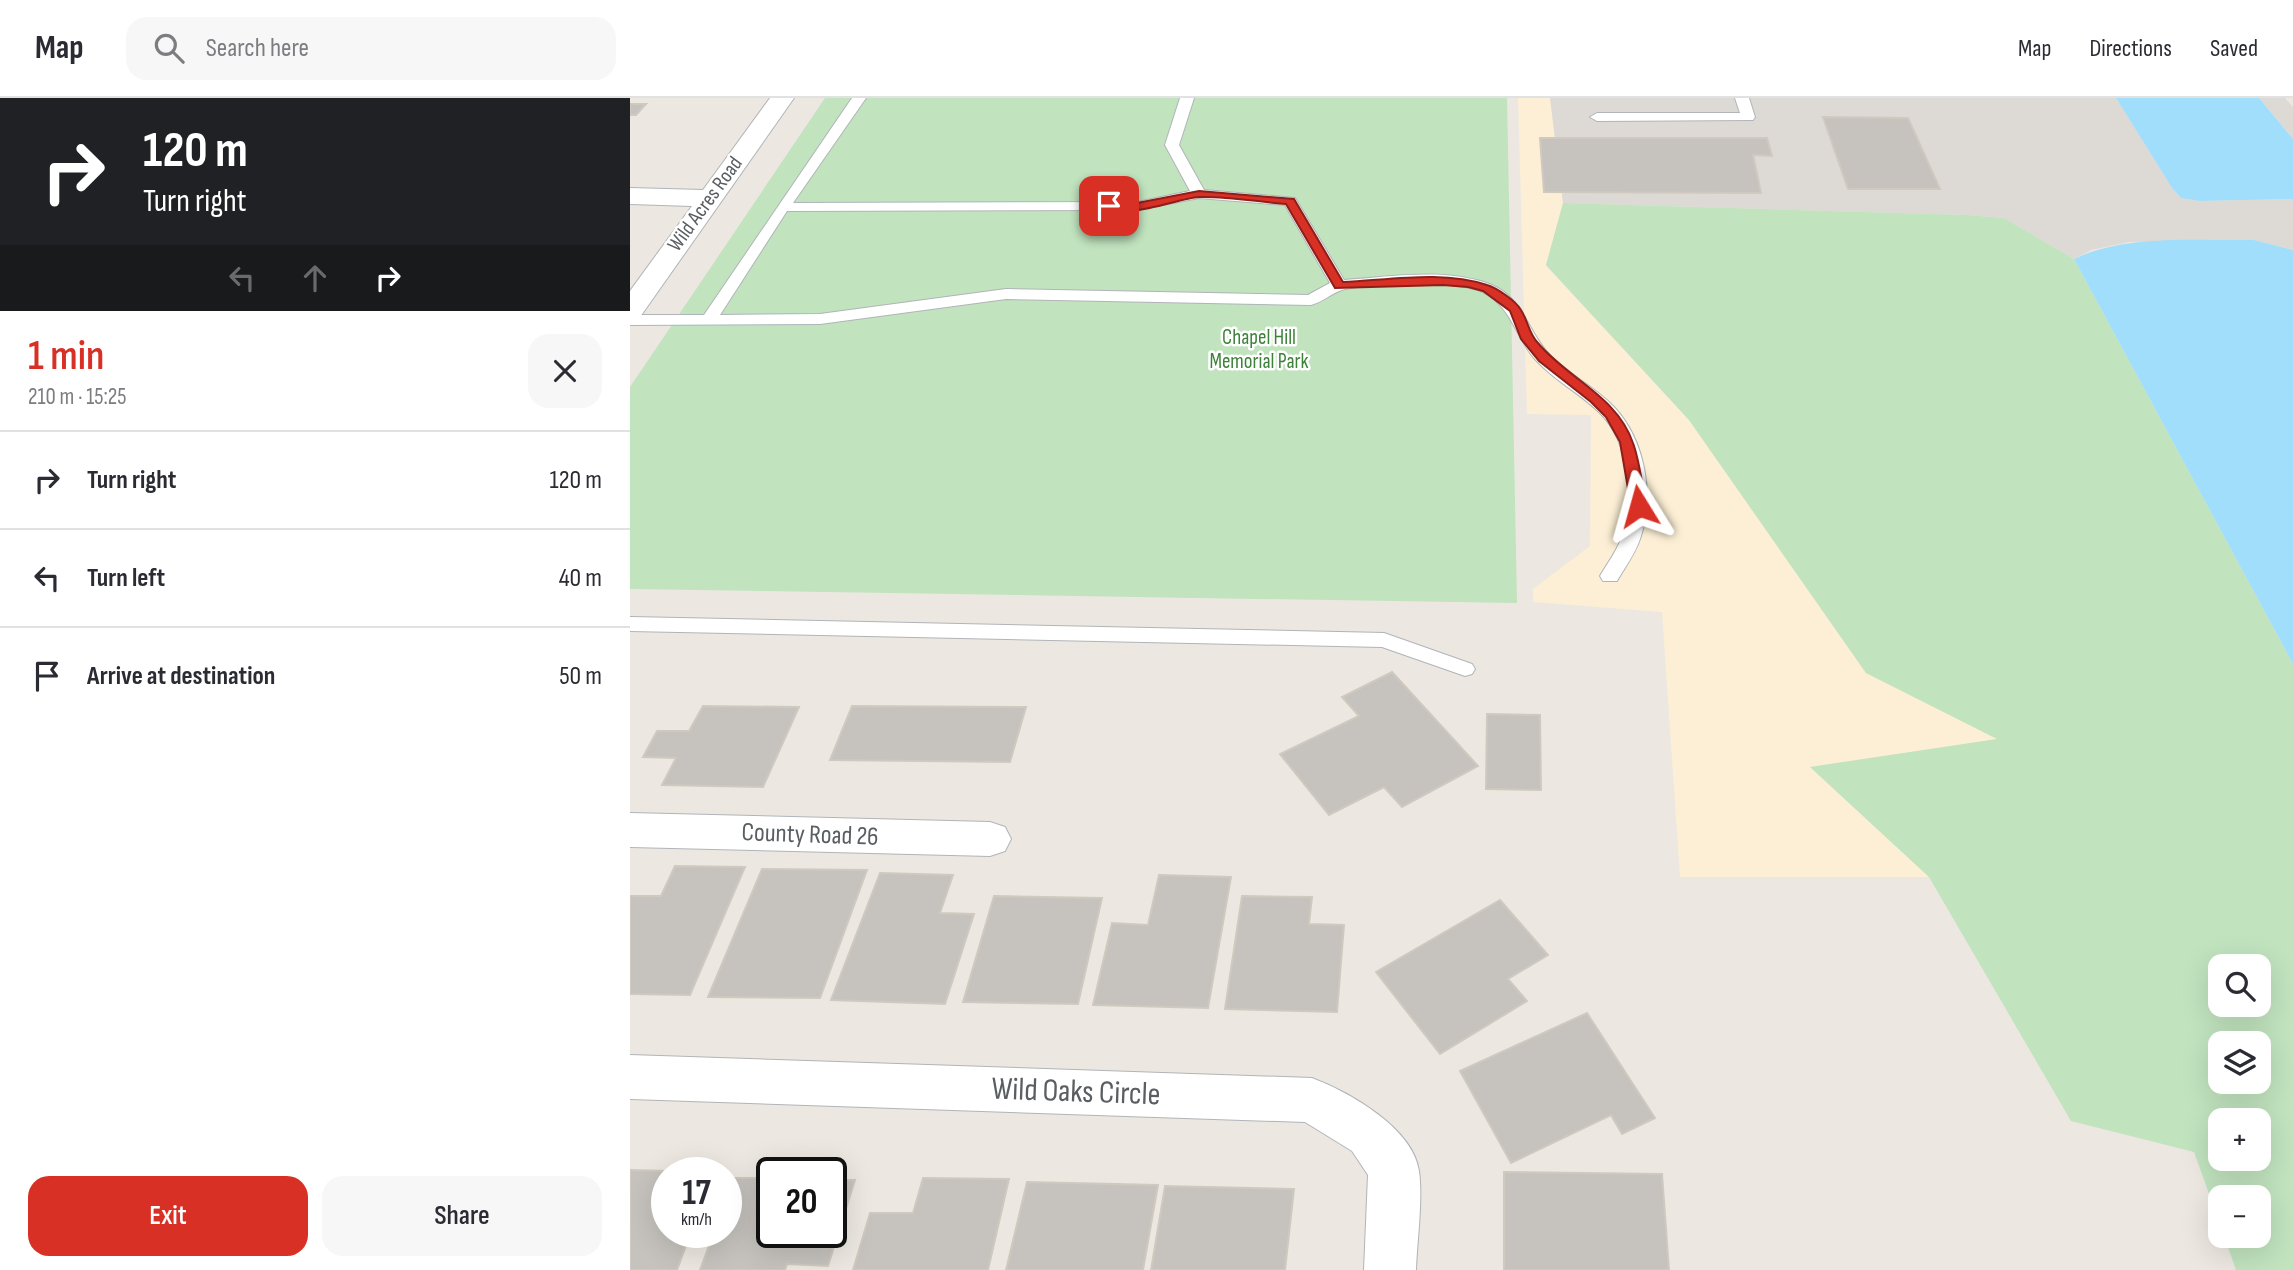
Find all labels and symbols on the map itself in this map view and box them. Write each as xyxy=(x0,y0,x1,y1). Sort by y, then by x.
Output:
street label: Wild Acres Road xyxy=(662,152,748,256)
pin xyxy=(1079,176,1139,236)
park label: Chapel Hill Memorial Park xyxy=(1209,325,1309,374)
position arrow xyxy=(1602,469,1676,543)
street label: County Road 26 xyxy=(741,817,879,853)
street label: Wild Oaks Circle xyxy=(991,1070,1161,1114)
speed limit sign: 20 xyxy=(756,1157,847,1248)

